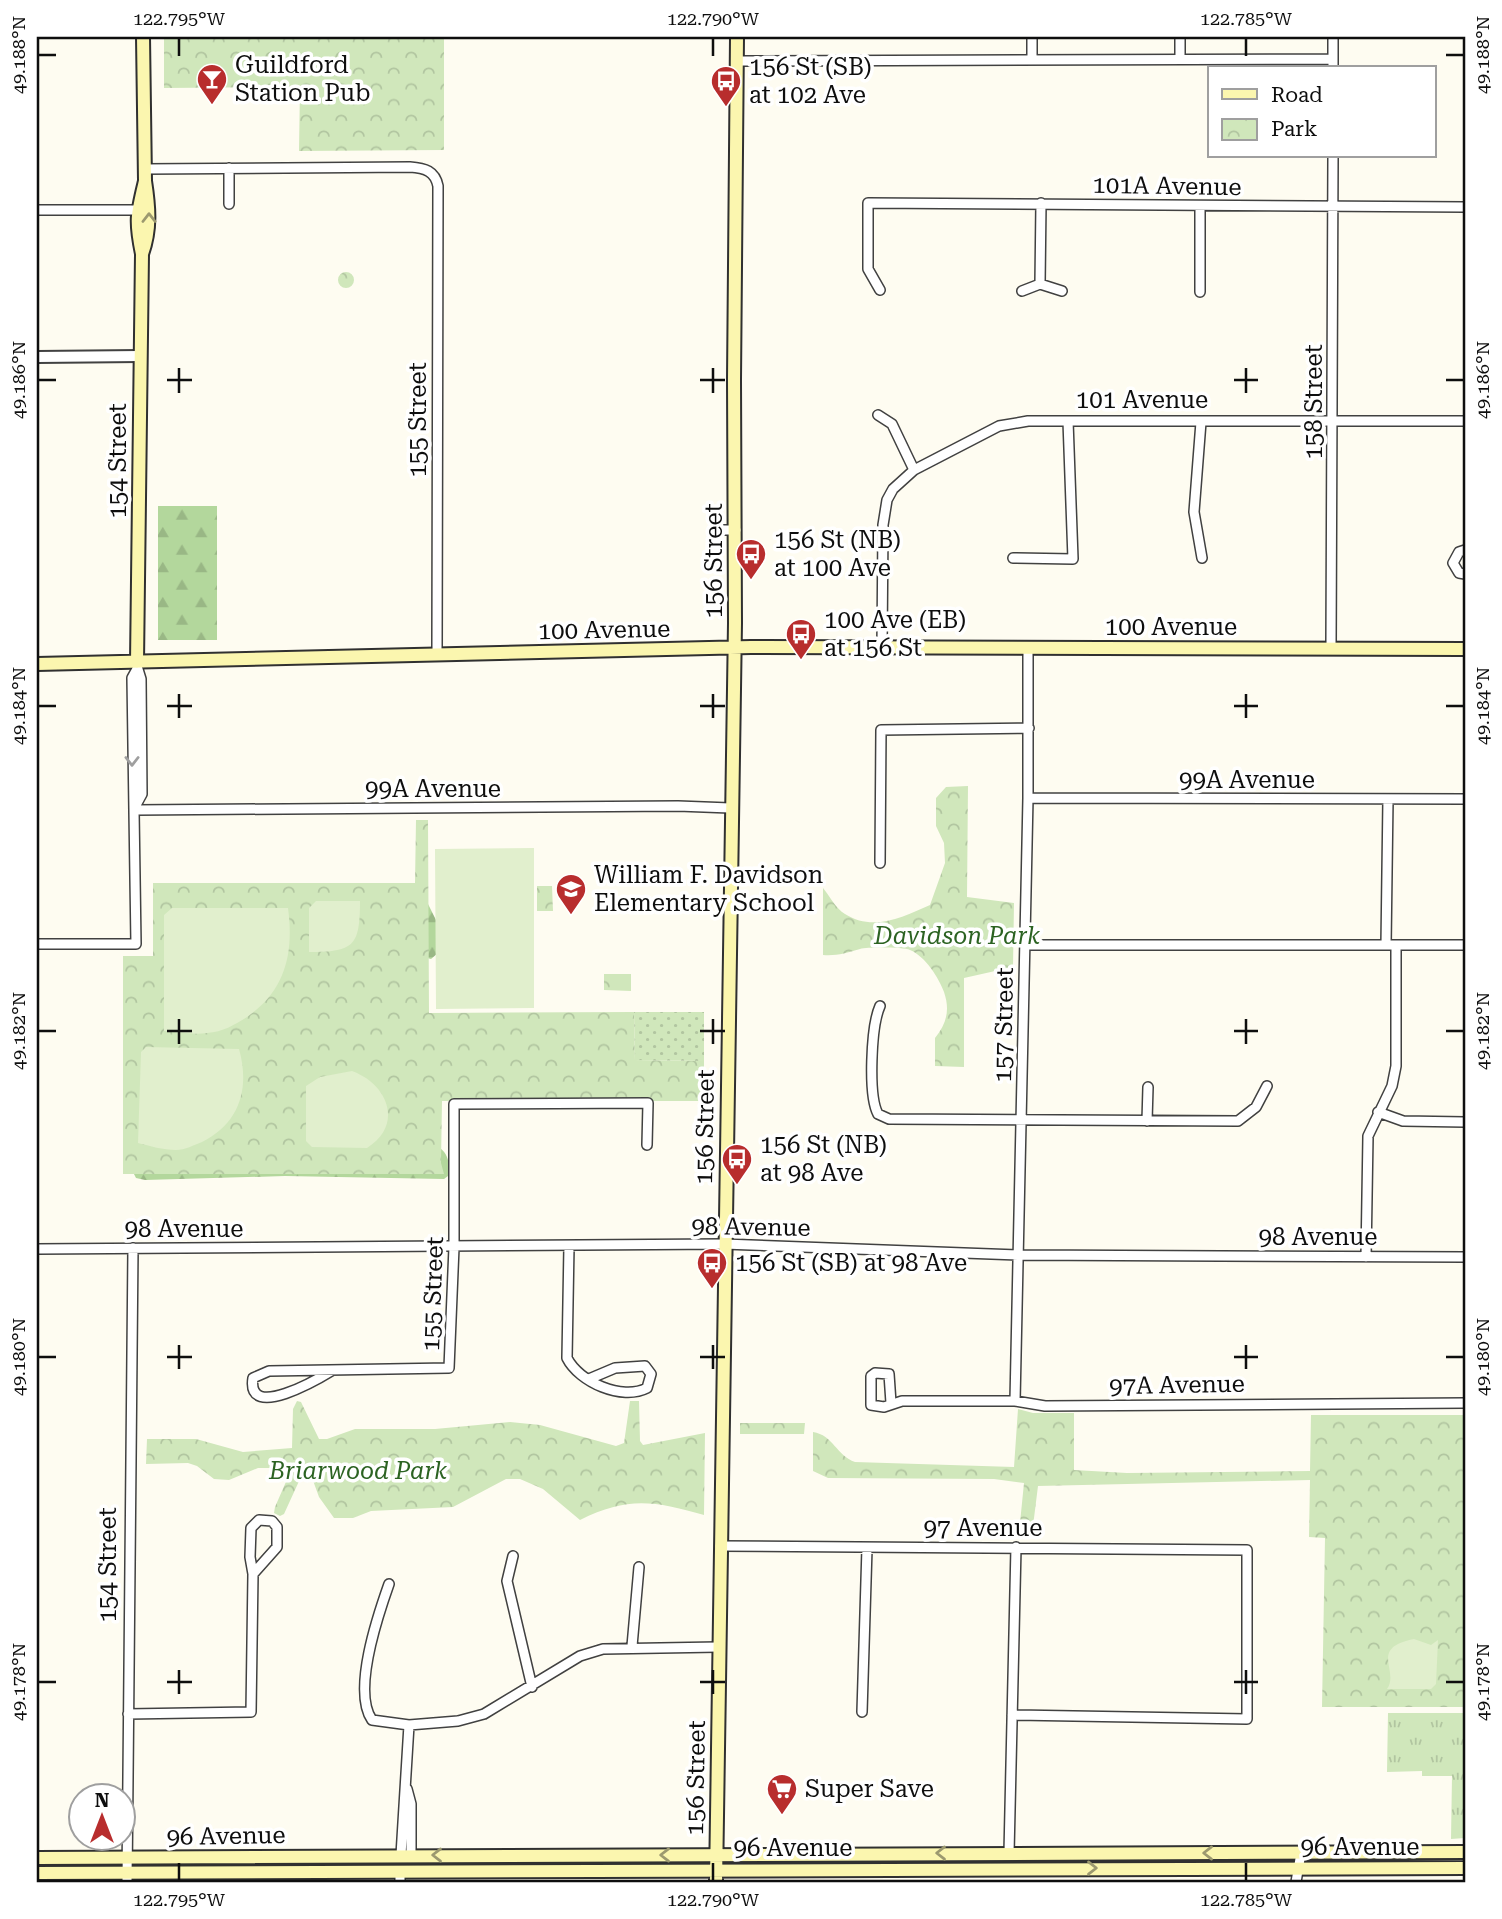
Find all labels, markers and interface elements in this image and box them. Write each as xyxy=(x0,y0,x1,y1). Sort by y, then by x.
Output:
text: 122.795°W xyxy=(133,8,226,29)
text: 122.790°W xyxy=(667,8,760,29)
text: 122.785°W xyxy=(1200,8,1293,29)
text: 49.188°N xyxy=(8,16,29,94)
text: 49.188°N xyxy=(1472,16,1493,94)
place label: Guildford Station Pub xyxy=(235,51,371,107)
place label: 156 St (SB) at 102 Ave xyxy=(749,53,872,109)
bar icon: Guildford Station Pub xyxy=(195,62,229,106)
bus stop icon: 156 St (SB) at 102 Ave xyxy=(709,64,743,108)
legend xyxy=(1208,66,1436,158)
text: Road xyxy=(1271,83,1323,107)
text: Park xyxy=(1271,117,1317,141)
street label: 101A Avenue xyxy=(1092,171,1242,201)
one-way arrow xyxy=(141,212,157,223)
text: 49.186°N xyxy=(8,341,29,419)
text: 49.186°N xyxy=(1472,341,1493,419)
street label: 158 Street xyxy=(1300,344,1328,460)
street label: 155 Street xyxy=(404,362,432,478)
street label: 101 Avenue xyxy=(1076,386,1208,414)
street label: 154 Street xyxy=(104,403,132,519)
street label: 156 Street xyxy=(700,503,728,619)
place label: 156 St (NB) at 100 Ave xyxy=(774,526,901,582)
bus stop icon: 156 St (NB) at 100 Ave xyxy=(734,537,768,581)
place label: 100 Ave (EB) at 156 St xyxy=(824,606,966,662)
street label: 100 Avenue xyxy=(1105,613,1237,641)
street label: 100 Avenue xyxy=(538,615,670,645)
bus stop icon: 100 Ave (EB) at 156 St xyxy=(784,617,818,661)
text: 49.184°N xyxy=(8,667,29,745)
text: 49.184°N xyxy=(1472,667,1493,745)
one-way arrow xyxy=(124,756,140,767)
street label: 99A Avenue xyxy=(1179,766,1315,794)
street label: 99A Avenue xyxy=(365,775,501,803)
place label: William F. Davidson Elementary School xyxy=(594,861,823,917)
school or university icon: William F. Davidson Elementary School xyxy=(554,872,588,916)
park label: Davidson Park xyxy=(873,922,1040,950)
street label: 157 Street xyxy=(989,967,1019,1083)
text: 49.182°N xyxy=(8,992,29,1070)
text: 49.182°N xyxy=(1472,992,1493,1070)
street label: 156 Street xyxy=(690,1069,720,1185)
place label: 156 St (NB) at 98 Ave xyxy=(760,1131,887,1187)
bus stop icon: 156 St (NB) at 98 Ave xyxy=(720,1142,754,1186)
street label: 98 Avenue xyxy=(691,1212,811,1242)
street label: 98 Avenue xyxy=(125,1215,244,1243)
street label: 98 Avenue xyxy=(1259,1223,1378,1251)
street label: 155 Street xyxy=(417,1236,449,1352)
bus stop icon: 156 St (SB) at 98 Ave xyxy=(695,1246,729,1290)
place label: 156 St (SB) at 98 Ave xyxy=(735,1249,967,1277)
text: 49.180°N xyxy=(8,1318,29,1396)
text: 49.180°N xyxy=(1472,1318,1493,1396)
street label: 97A Avenue xyxy=(1109,1370,1245,1400)
park label: Briarwood Park xyxy=(268,1457,447,1485)
street label: 154 Street xyxy=(94,1507,122,1623)
street label: 97 Avenue xyxy=(924,1514,1043,1542)
text: 49.178°N xyxy=(8,1643,29,1721)
text: 49.178°N xyxy=(1472,1643,1493,1721)
street label: 156 Street xyxy=(681,1720,711,1836)
supermarket icon: Super Save xyxy=(765,1772,799,1816)
place label: Super Save xyxy=(805,1775,934,1803)
north arrow xyxy=(66,1783,136,1853)
text: N xyxy=(95,1789,110,1812)
street label: 96 Avenue xyxy=(166,1821,286,1851)
street label: 96 Avenue xyxy=(1301,1833,1420,1861)
street label: 96 Avenue xyxy=(734,1834,853,1862)
one-way arrow xyxy=(935,1845,946,1861)
one-way arrow xyxy=(1202,1845,1213,1861)
one-way arrow xyxy=(431,1847,442,1863)
one-way arrow xyxy=(659,1847,669,1863)
one-way arrow xyxy=(1087,1860,1098,1876)
text: 122.795°W xyxy=(133,1889,226,1910)
text: 122.790°W xyxy=(667,1889,760,1910)
text: 122.785°W xyxy=(1200,1889,1293,1910)

